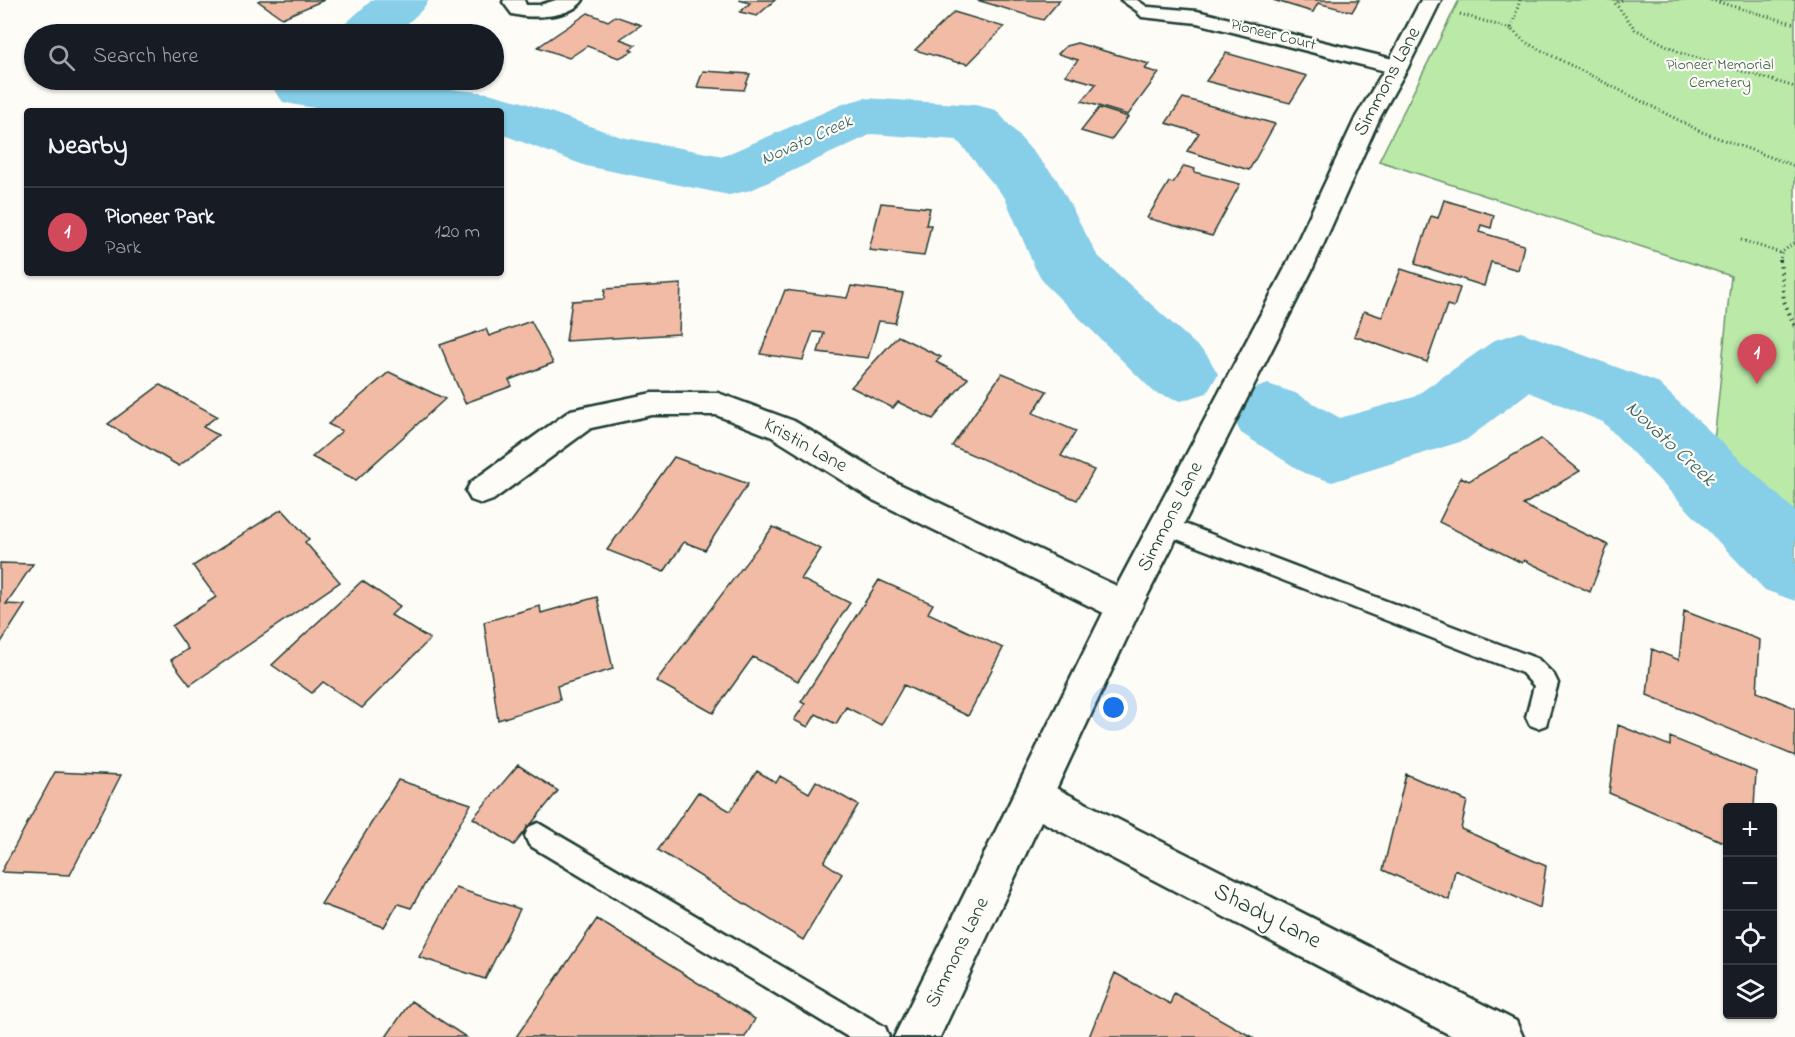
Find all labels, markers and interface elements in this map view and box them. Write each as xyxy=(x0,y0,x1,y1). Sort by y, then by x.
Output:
street label: Pioneer Court xyxy=(1228,13,1319,57)
street label: Simmons Lane xyxy=(1347,22,1429,142)
search box xyxy=(24,24,504,90)
icon: search xyxy=(45,41,78,74)
text: Search here xyxy=(93,41,198,73)
park label: Pioneer Memorial Cemetery xyxy=(1666,53,1774,95)
water label: Novato Creek xyxy=(757,109,858,173)
text: Nearby xyxy=(48,128,127,166)
text: Pioneer Park xyxy=(105,202,214,234)
text: 1 xyxy=(64,218,71,247)
text: 120 m xyxy=(435,218,480,247)
text: Park xyxy=(105,234,141,263)
pin: 1 xyxy=(1738,334,1776,384)
water label: Novato Creek xyxy=(1618,394,1722,494)
street label: Kristin Lane xyxy=(758,411,852,481)
street label: Simmons Lane xyxy=(1131,457,1211,577)
your location xyxy=(1099,693,1128,722)
map controls xyxy=(1723,803,1777,1019)
button: + xyxy=(1723,803,1777,857)
button: − xyxy=(1723,857,1777,911)
street label: Shady Lane xyxy=(1206,875,1327,960)
street label: Simmons Lane xyxy=(919,893,997,1013)
button: locate xyxy=(1723,911,1777,965)
button: layers xyxy=(1723,965,1777,1019)

